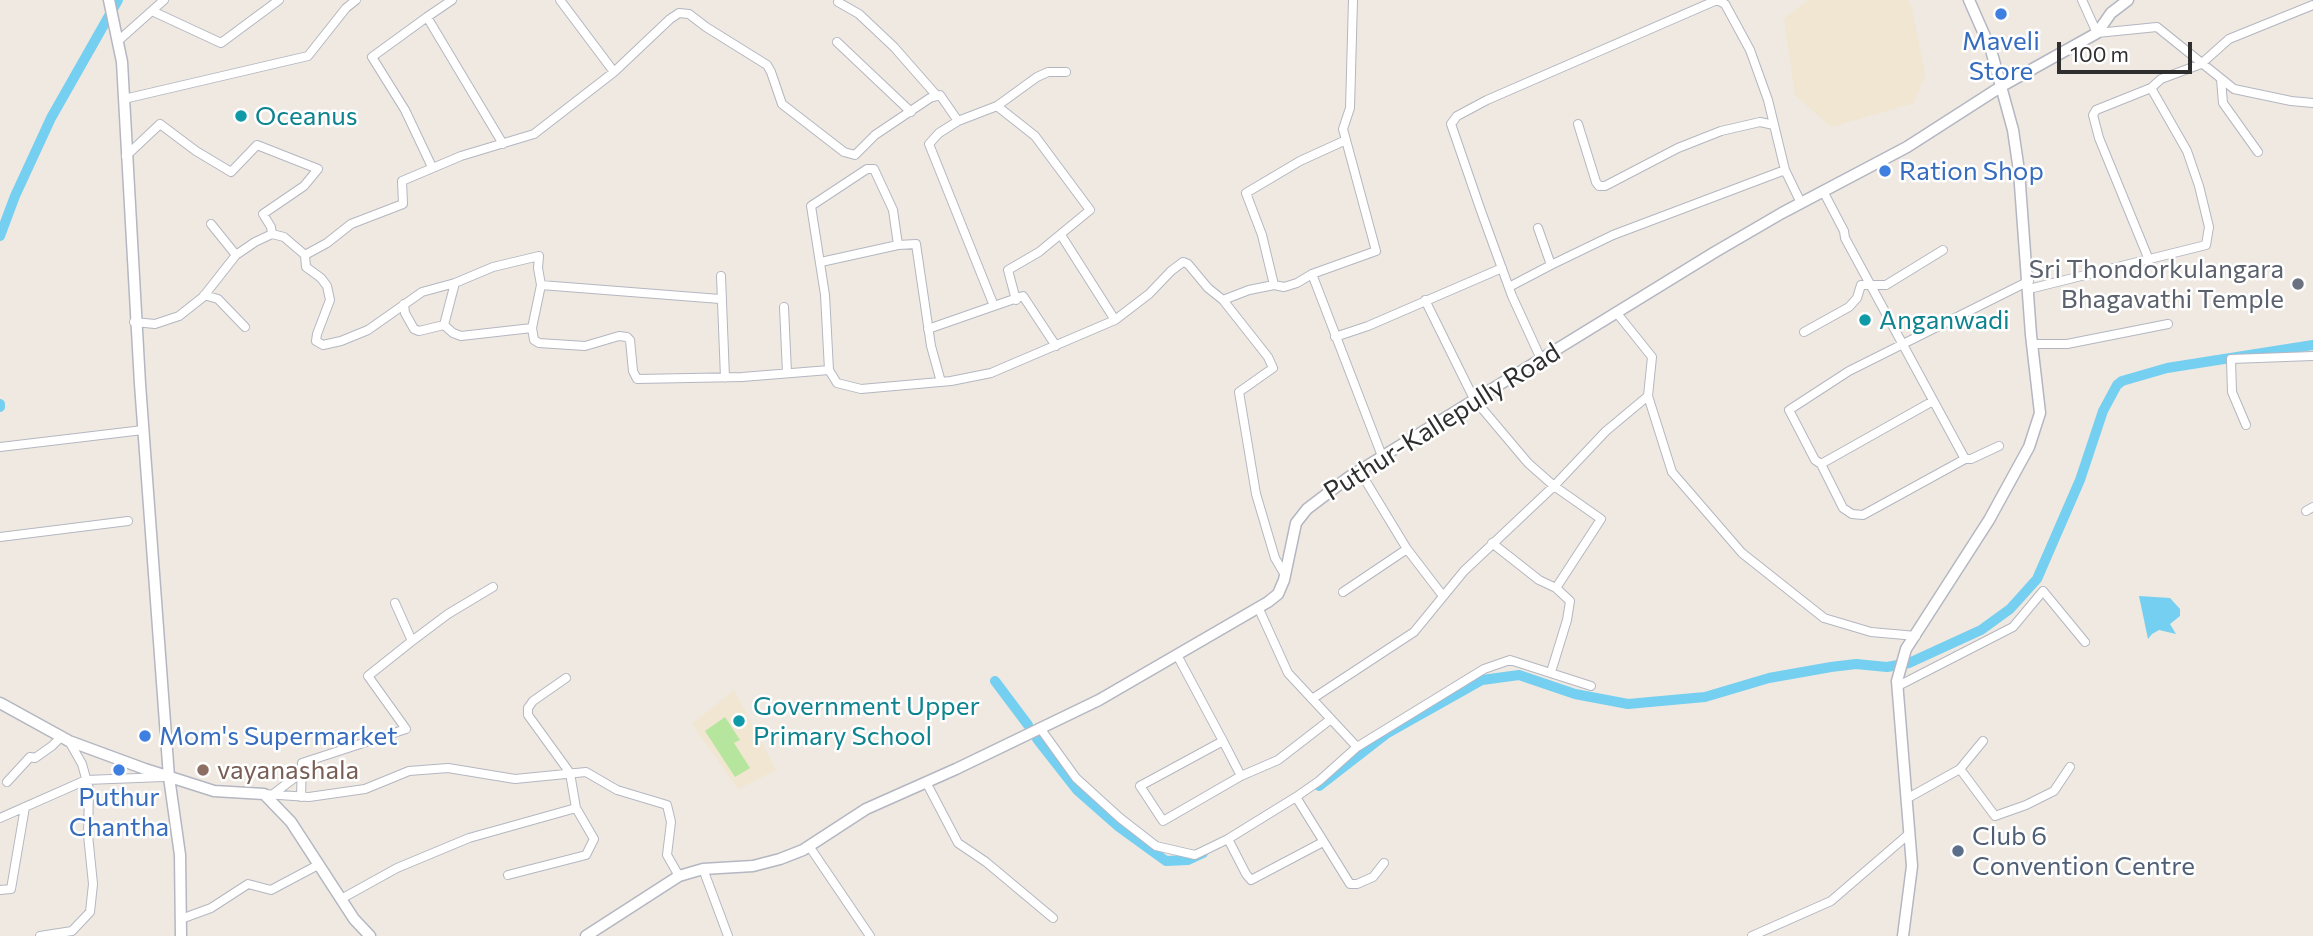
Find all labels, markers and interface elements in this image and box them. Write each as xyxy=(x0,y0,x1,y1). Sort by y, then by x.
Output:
marker: Maveli Store xyxy=(1993,6,2009,22)
place label: Maveli Store xyxy=(1962,25,2040,86)
scale bar xyxy=(2061,28,2196,72)
text: 100 m xyxy=(2070,41,2129,66)
place label: Oceanus xyxy=(255,100,358,132)
marker: Oceanus xyxy=(233,108,249,124)
place label: Ration Shop xyxy=(1899,155,2044,187)
marker: Ration Shop xyxy=(1877,163,1893,179)
place label: Sri Thondorkulangara Bhagavathi Temple xyxy=(2029,253,2284,314)
marker: Sri Thondorkulangara Bhagavathi Temple xyxy=(2290,276,2306,292)
place label: Anganwadi xyxy=(1879,304,2010,336)
marker: Anganwadi xyxy=(1857,312,1873,328)
street label: Puthur-Kallepully Road xyxy=(1318,337,1566,507)
place label: Government Upper Primary School xyxy=(753,690,980,752)
marker: Government Upper Primary School xyxy=(731,713,747,729)
place label: Mom's Supermarket xyxy=(159,720,398,752)
marker: Mom's Supermarket xyxy=(137,728,153,744)
place label: vayanashala xyxy=(217,754,359,786)
marker: Puthur Chantha xyxy=(111,762,127,778)
marker: vayanashala xyxy=(195,762,211,778)
place label: Puthur Chantha xyxy=(69,781,169,842)
place label: Club 6 Convention Centre xyxy=(1972,820,2195,882)
marker: Club 6 Convention Centre xyxy=(1950,843,1966,859)

